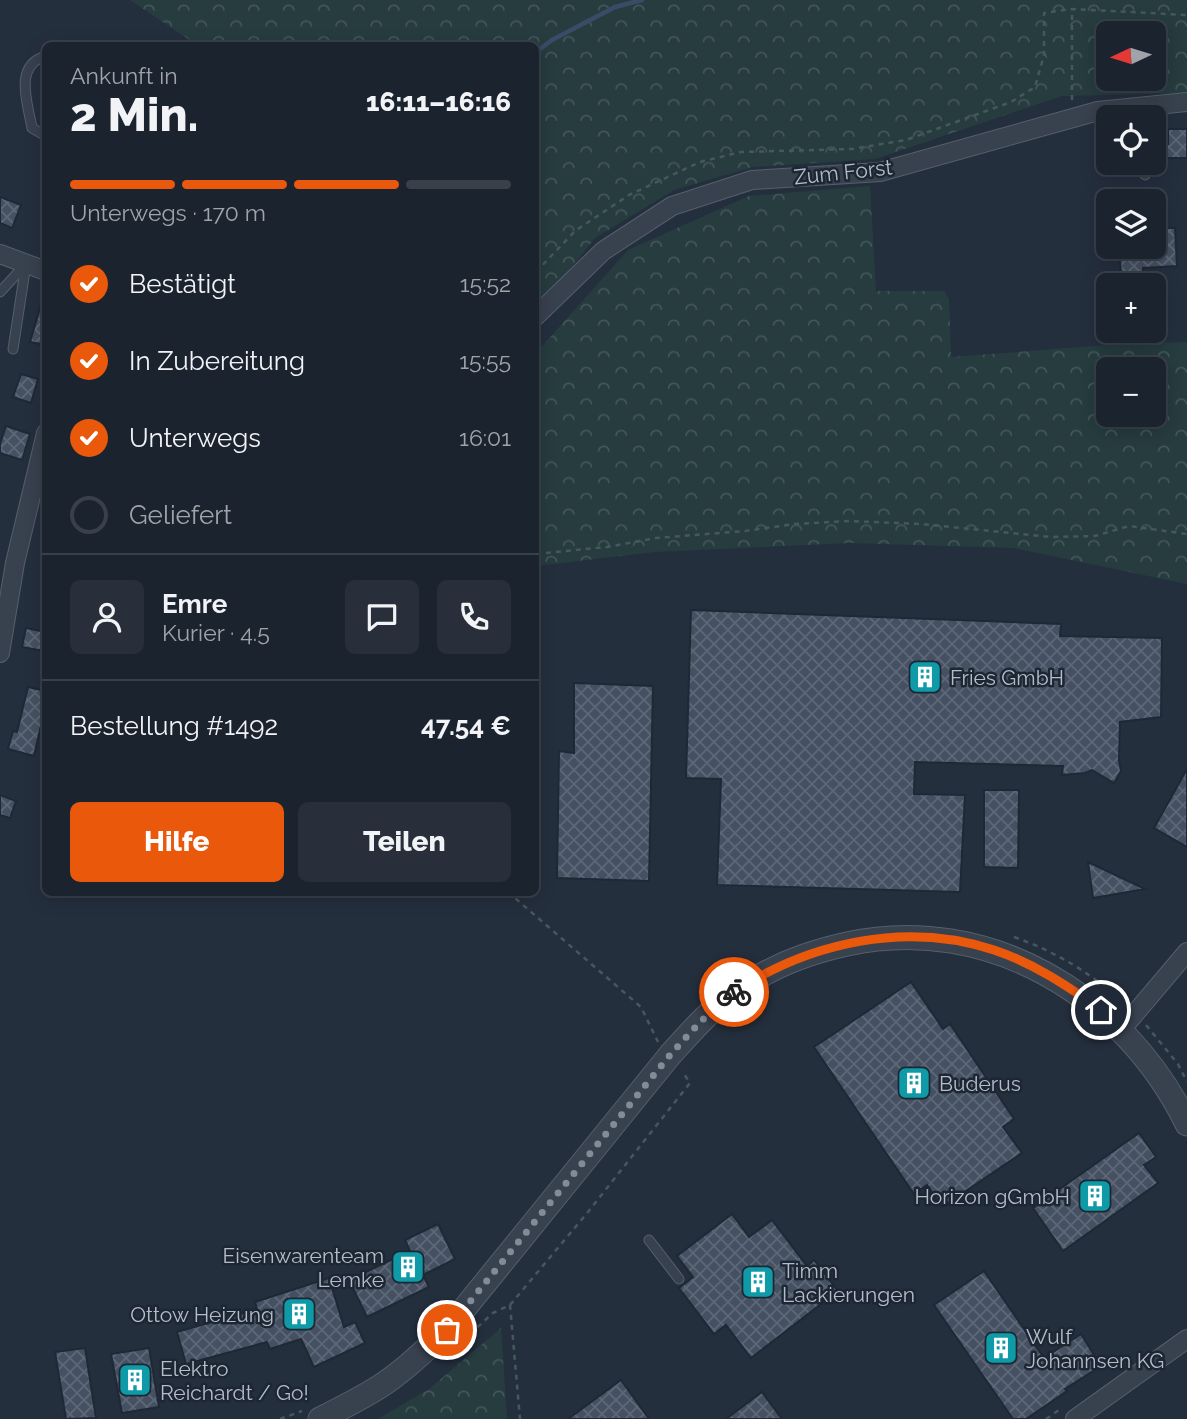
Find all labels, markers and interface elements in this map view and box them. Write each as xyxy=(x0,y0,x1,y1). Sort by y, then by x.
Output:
north arrow xyxy=(1096,21,1166,91)
map controls xyxy=(1096,21,1166,427)
text: Ankunft in xyxy=(70,62,178,89)
text: 16:11–16:16 xyxy=(366,87,511,117)
text: 2 Min. xyxy=(70,88,199,142)
button: locate xyxy=(1096,105,1166,175)
street label: Zum Forst xyxy=(793,154,893,190)
button: layers xyxy=(1096,189,1166,259)
text: Unterwegs · 170 m xyxy=(70,199,266,226)
icon: check xyxy=(70,265,108,303)
text: Bestätigt xyxy=(129,269,236,299)
text: 15:52 xyxy=(460,270,511,297)
button: + xyxy=(1096,273,1166,343)
icon: check xyxy=(70,342,108,380)
text: In Zubereitung xyxy=(129,346,305,376)
text: 15:55 xyxy=(459,347,511,374)
button: − xyxy=(1096,357,1166,427)
icon: check xyxy=(70,419,108,457)
text: Unterwegs xyxy=(129,423,261,453)
text: 16:01 xyxy=(459,424,511,451)
text: Geliefert xyxy=(129,500,232,530)
button: person xyxy=(70,580,144,654)
button: chat xyxy=(345,580,419,654)
button: phone xyxy=(437,580,511,654)
text: Emre xyxy=(162,589,227,619)
text: Kurier · 4.5 xyxy=(162,619,270,646)
building icon: Fries GmbH xyxy=(906,658,944,696)
place label: Fries GmbH xyxy=(950,665,1064,690)
text: Bestellung #1492 xyxy=(70,711,278,741)
text: 47.54 € xyxy=(421,711,511,741)
button: Hilfe xyxy=(70,802,284,882)
button: Teilen xyxy=(298,802,511,882)
courier xyxy=(699,957,769,1027)
icon: bike xyxy=(715,973,753,1011)
pin xyxy=(1071,980,1131,1040)
icon: home xyxy=(1082,991,1120,1029)
building icon: Buderus xyxy=(895,1064,933,1102)
place label: Buderus xyxy=(939,1071,1021,1096)
building icon: Horizon gGmbH xyxy=(1076,1177,1114,1215)
place label: Horizon gGmbH xyxy=(914,1184,1070,1209)
place label: Eisenwarenteam Lemke xyxy=(222,1243,384,1292)
building icon: Eisenwarenteam Lemke xyxy=(389,1248,427,1286)
place label: Timm Lackierungen xyxy=(782,1258,915,1307)
building icon: Timm Lackierungen xyxy=(739,1263,777,1301)
building icon: Ottow Heizung xyxy=(280,1295,318,1333)
pin xyxy=(417,1300,477,1360)
place label: Ottow Heizung xyxy=(130,1302,274,1327)
icon: bag xyxy=(428,1311,466,1349)
place label: Wulf Johannsen KG xyxy=(1026,1324,1164,1373)
building icon: Wulf Johannsen KG xyxy=(982,1329,1020,1367)
place label: Elektro Reichardt / Go! xyxy=(160,1356,309,1405)
building icon: Elektro Reichardt / Go! xyxy=(116,1361,154,1399)

